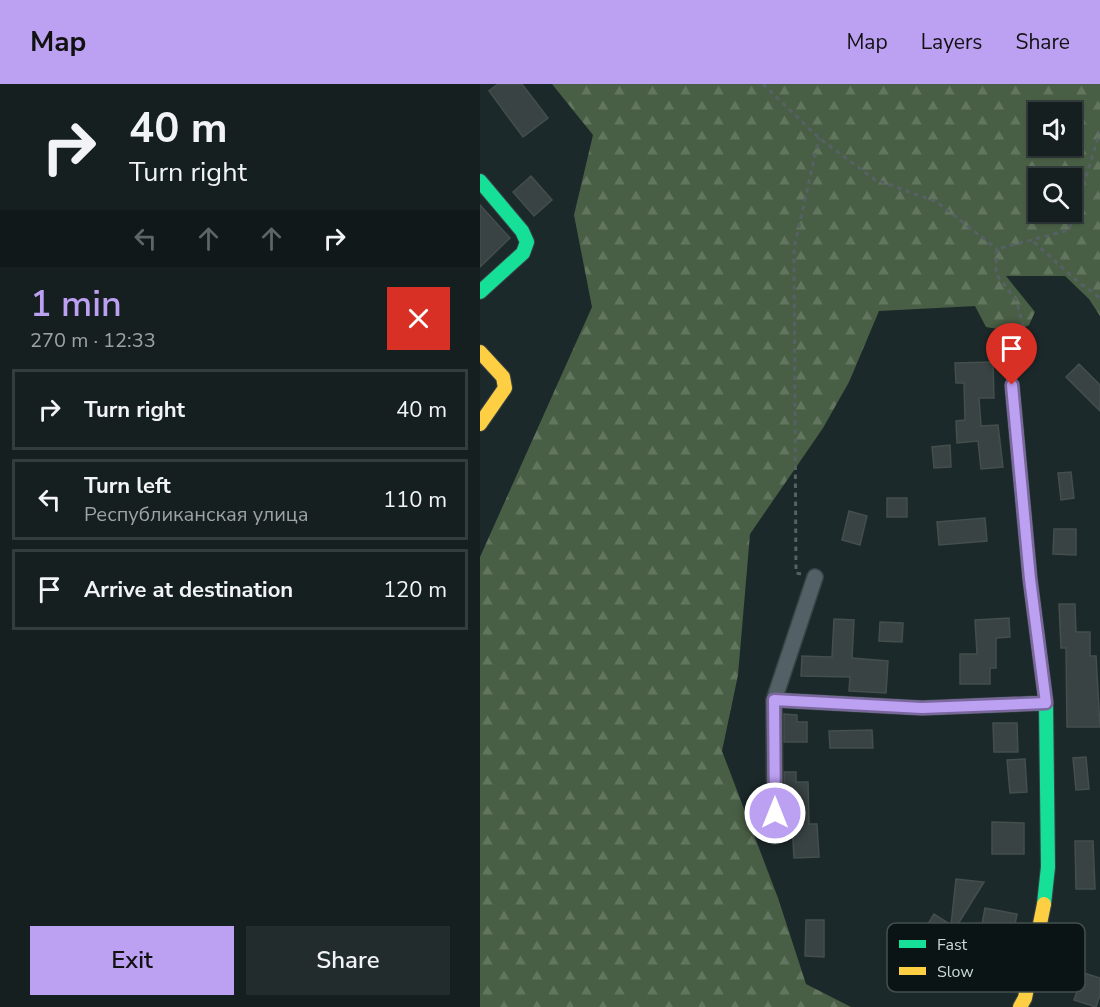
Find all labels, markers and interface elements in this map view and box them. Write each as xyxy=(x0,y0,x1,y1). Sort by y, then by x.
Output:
text: Map xyxy=(30,23,86,61)
text: Map xyxy=(846,28,888,56)
text: Layers xyxy=(921,28,982,56)
text: Share xyxy=(1015,28,1070,56)
text: 40 m xyxy=(129,100,228,157)
map controls xyxy=(1028,102,1082,222)
button: sound xyxy=(1028,102,1082,156)
icon: right xyxy=(30,108,108,186)
text: Turn right xyxy=(129,154,247,191)
button: search xyxy=(1028,168,1082,222)
icon: left xyxy=(129,222,162,255)
icon: ahead xyxy=(192,222,225,255)
icon: ahead xyxy=(255,222,288,255)
icon: right xyxy=(318,222,351,255)
text: 1 min xyxy=(30,280,122,329)
button: close xyxy=(387,287,450,350)
pin xyxy=(986,323,1037,385)
text: 270 m · 12:33 xyxy=(30,327,156,354)
icon: arrive xyxy=(995,332,1028,365)
icon: right xyxy=(33,393,66,426)
text: Turn right xyxy=(84,395,185,425)
text: 40 m xyxy=(396,395,447,425)
text: Turn left xyxy=(84,471,171,501)
icon: left xyxy=(33,483,66,516)
text: 110 m xyxy=(383,485,447,515)
text: Республиканская улица xyxy=(84,501,309,528)
icon: arrive xyxy=(33,573,66,606)
text: Arrive at destination xyxy=(84,575,293,605)
text: 120 m xyxy=(383,575,447,605)
position arrow xyxy=(743,781,807,845)
legend xyxy=(887,923,1085,992)
button: Exit xyxy=(30,926,234,995)
button: Share xyxy=(246,926,450,995)
text: Fast xyxy=(937,934,968,956)
text: Slow xyxy=(937,961,974,983)

